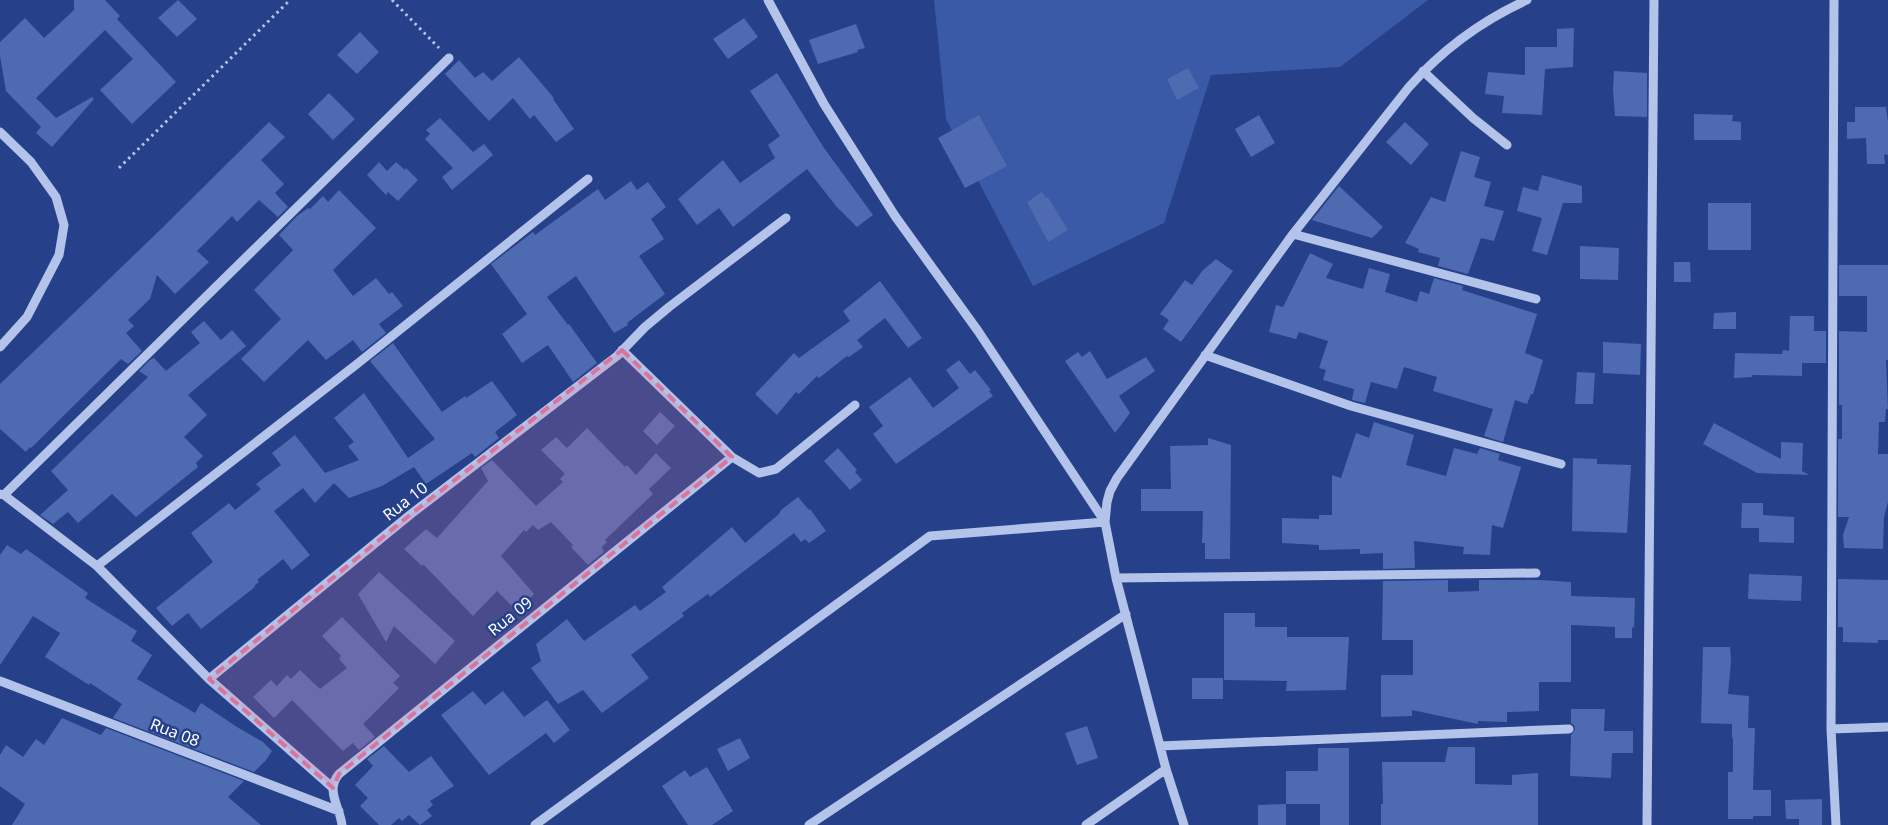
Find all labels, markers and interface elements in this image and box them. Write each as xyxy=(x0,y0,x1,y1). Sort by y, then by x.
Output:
street label: Rua 10 xyxy=(378,477,432,525)
street label: Rua 09 xyxy=(483,591,537,641)
street label: Rua 08 xyxy=(147,713,203,751)

